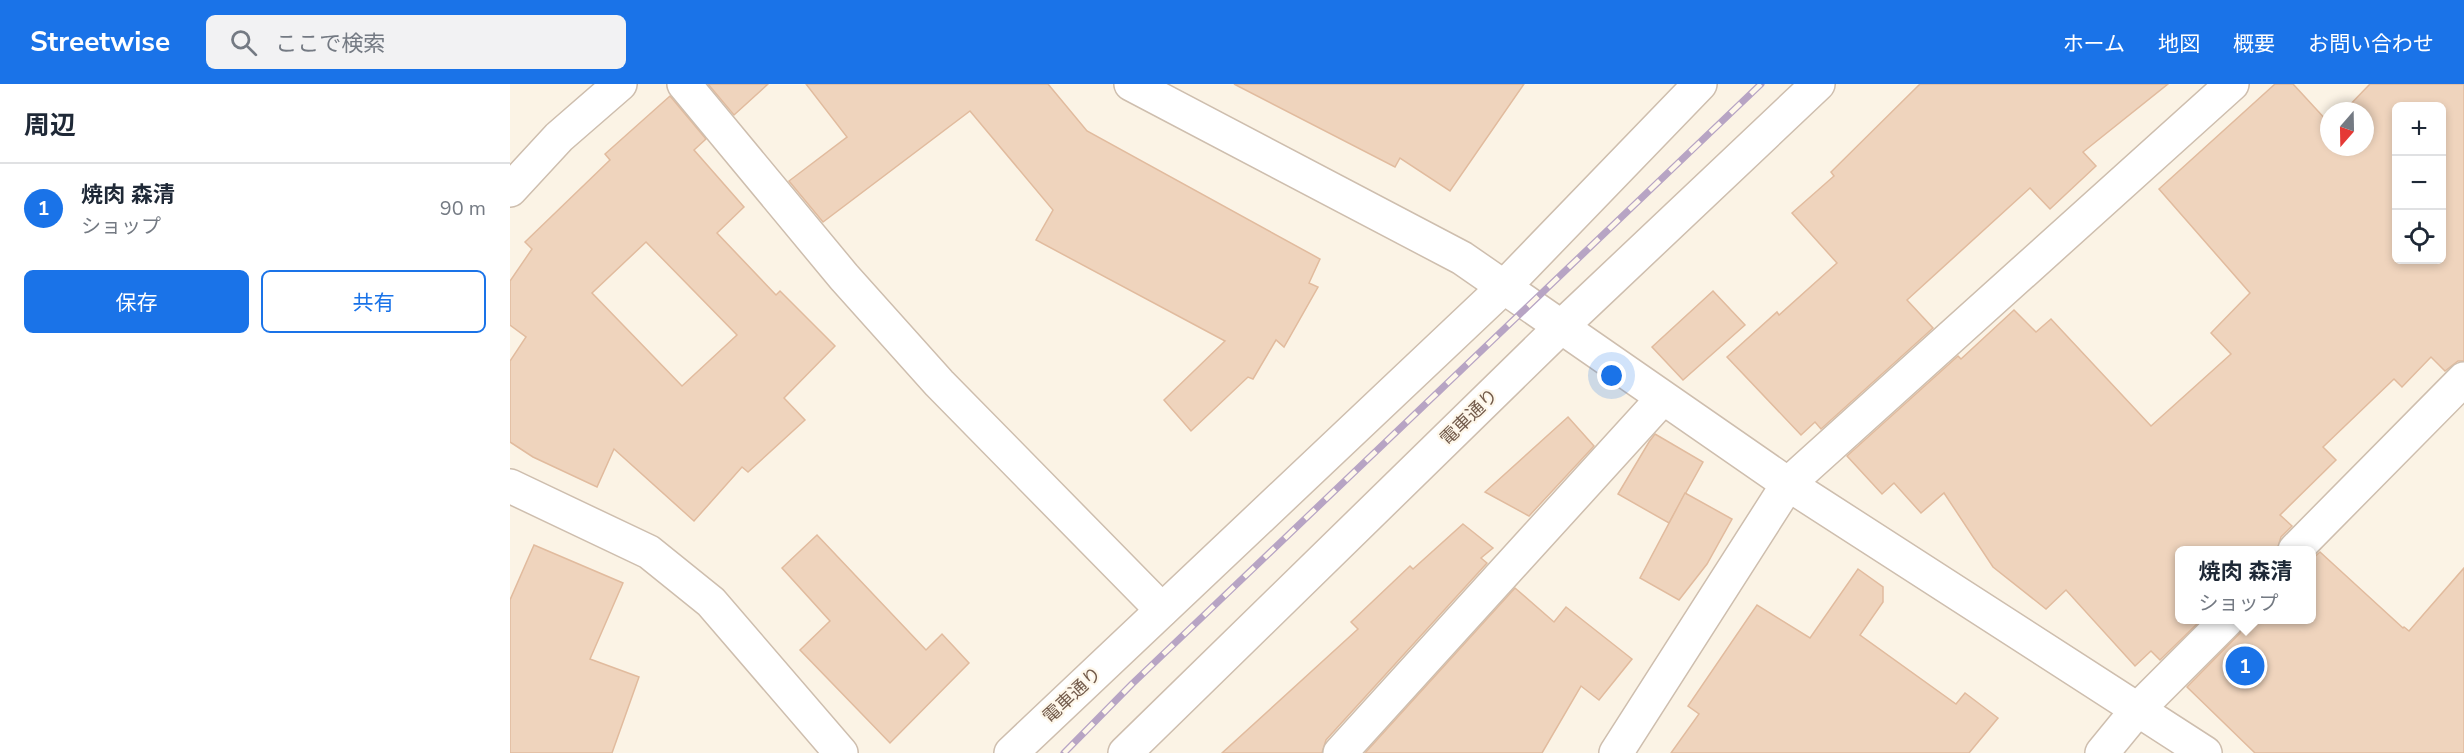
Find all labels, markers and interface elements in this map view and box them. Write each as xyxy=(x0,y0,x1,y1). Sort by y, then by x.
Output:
search box xyxy=(206,15,626,69)
text: Streetwise xyxy=(30,23,170,61)
icon: search xyxy=(227,26,260,59)
text: ここで検索 xyxy=(275,29,385,59)
text: ホーム xyxy=(2063,30,2125,58)
text: 地図 xyxy=(2158,30,2200,58)
text: 概要 xyxy=(2233,30,2275,58)
text: お問い合わせ xyxy=(2308,30,2434,58)
north arrow xyxy=(2320,102,2374,156)
map controls xyxy=(2392,102,2446,264)
button: + xyxy=(2392,102,2446,156)
text: 周辺 xyxy=(24,108,76,143)
button: − xyxy=(2392,156,2446,210)
text: 焼肉 森清 xyxy=(81,180,175,210)
text: 1 xyxy=(38,195,50,222)
text: 90 m xyxy=(440,195,486,222)
button: locate xyxy=(2392,210,2446,264)
text: ショップ xyxy=(81,213,161,240)
button: 保存 xyxy=(24,270,249,333)
button: 共有 xyxy=(261,270,486,333)
your location xyxy=(1597,361,1626,390)
street label: 電車通り xyxy=(1435,383,1503,451)
popup xyxy=(2175,546,2316,624)
text: 焼肉 森清 xyxy=(2199,557,2292,587)
text: ショップ xyxy=(2199,590,2279,617)
pin: 1 xyxy=(2226,644,2264,688)
street label: 電車通り xyxy=(1037,662,1107,728)

